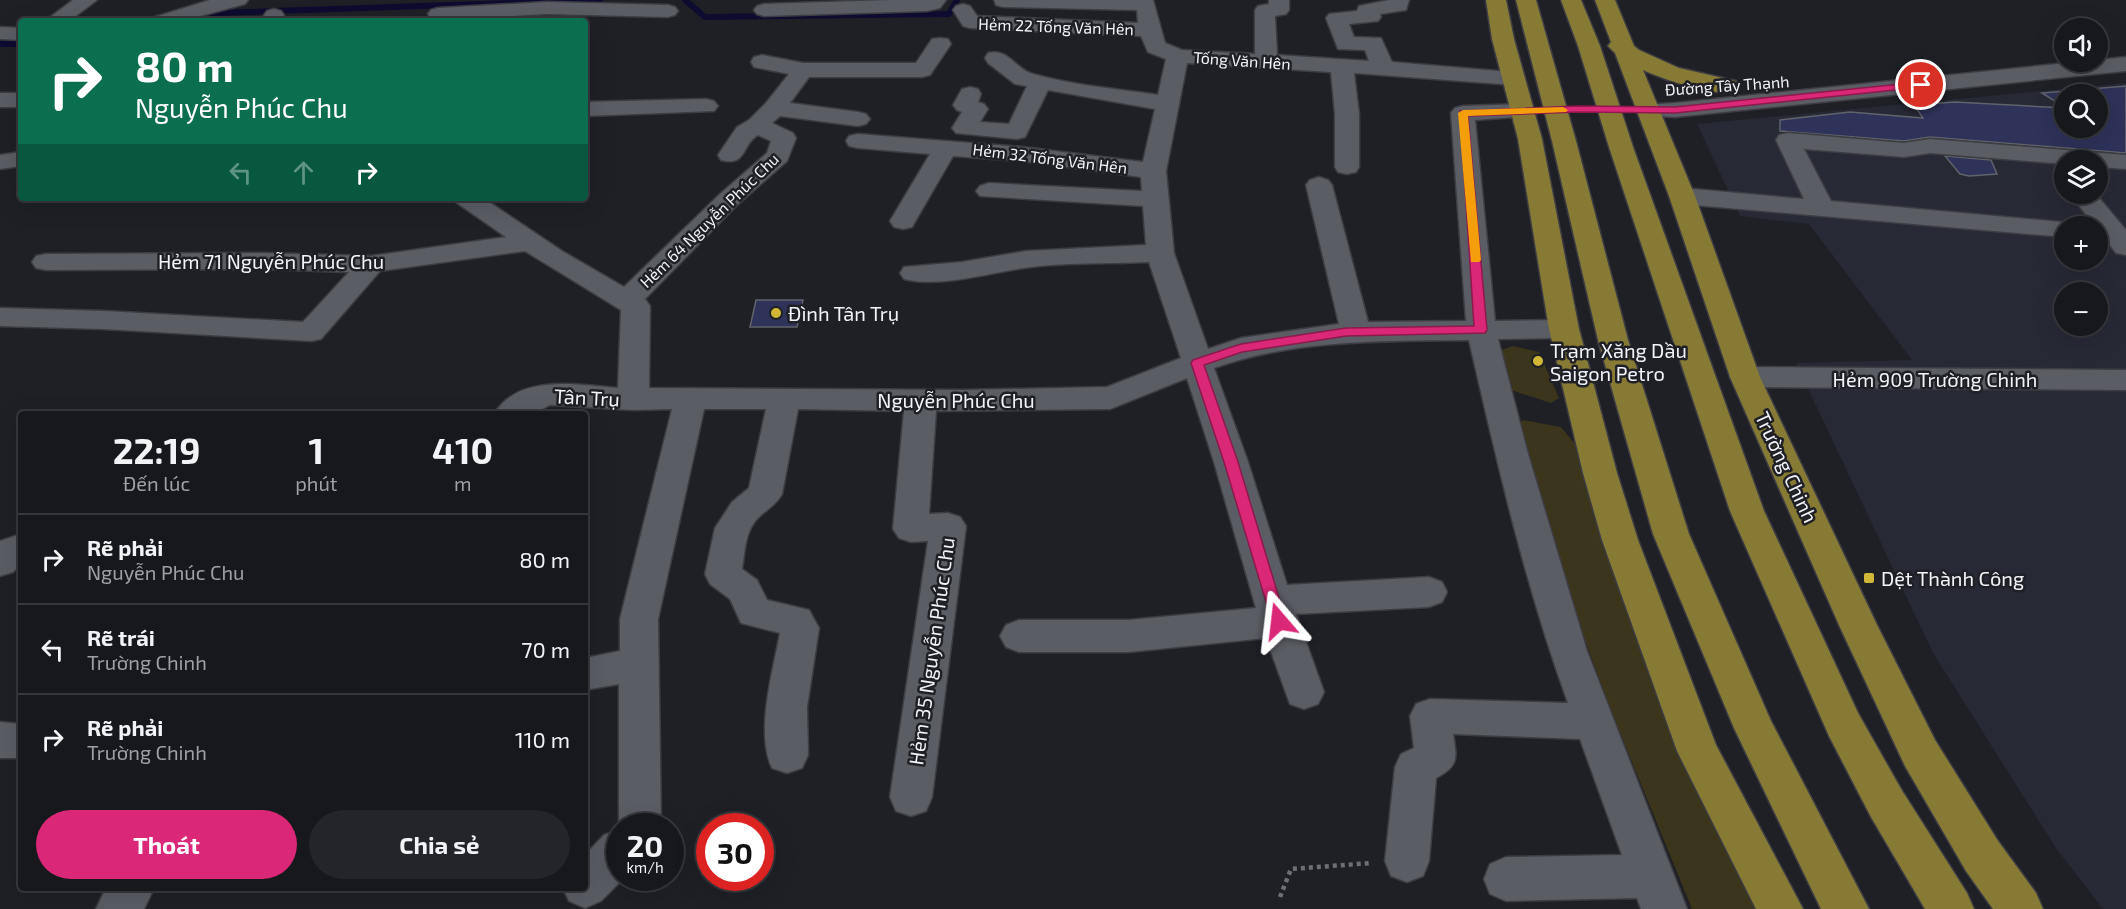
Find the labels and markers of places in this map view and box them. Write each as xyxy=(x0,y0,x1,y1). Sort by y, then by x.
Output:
pin xyxy=(1895,59,1946,110)
place label: Đình Tân Trụ xyxy=(788,301,899,325)
marker: Đình Tân Trụ xyxy=(769,306,783,320)
place label: Trạm Xăng Dầu Saigon Petro xyxy=(1550,338,1687,385)
marker: Trạm Xăng Dầu Saigon Petro xyxy=(1531,354,1545,368)
place label: Dệt Thành Công xyxy=(1881,566,2024,590)
marker: Dệt Thành Công xyxy=(1862,571,1876,585)

